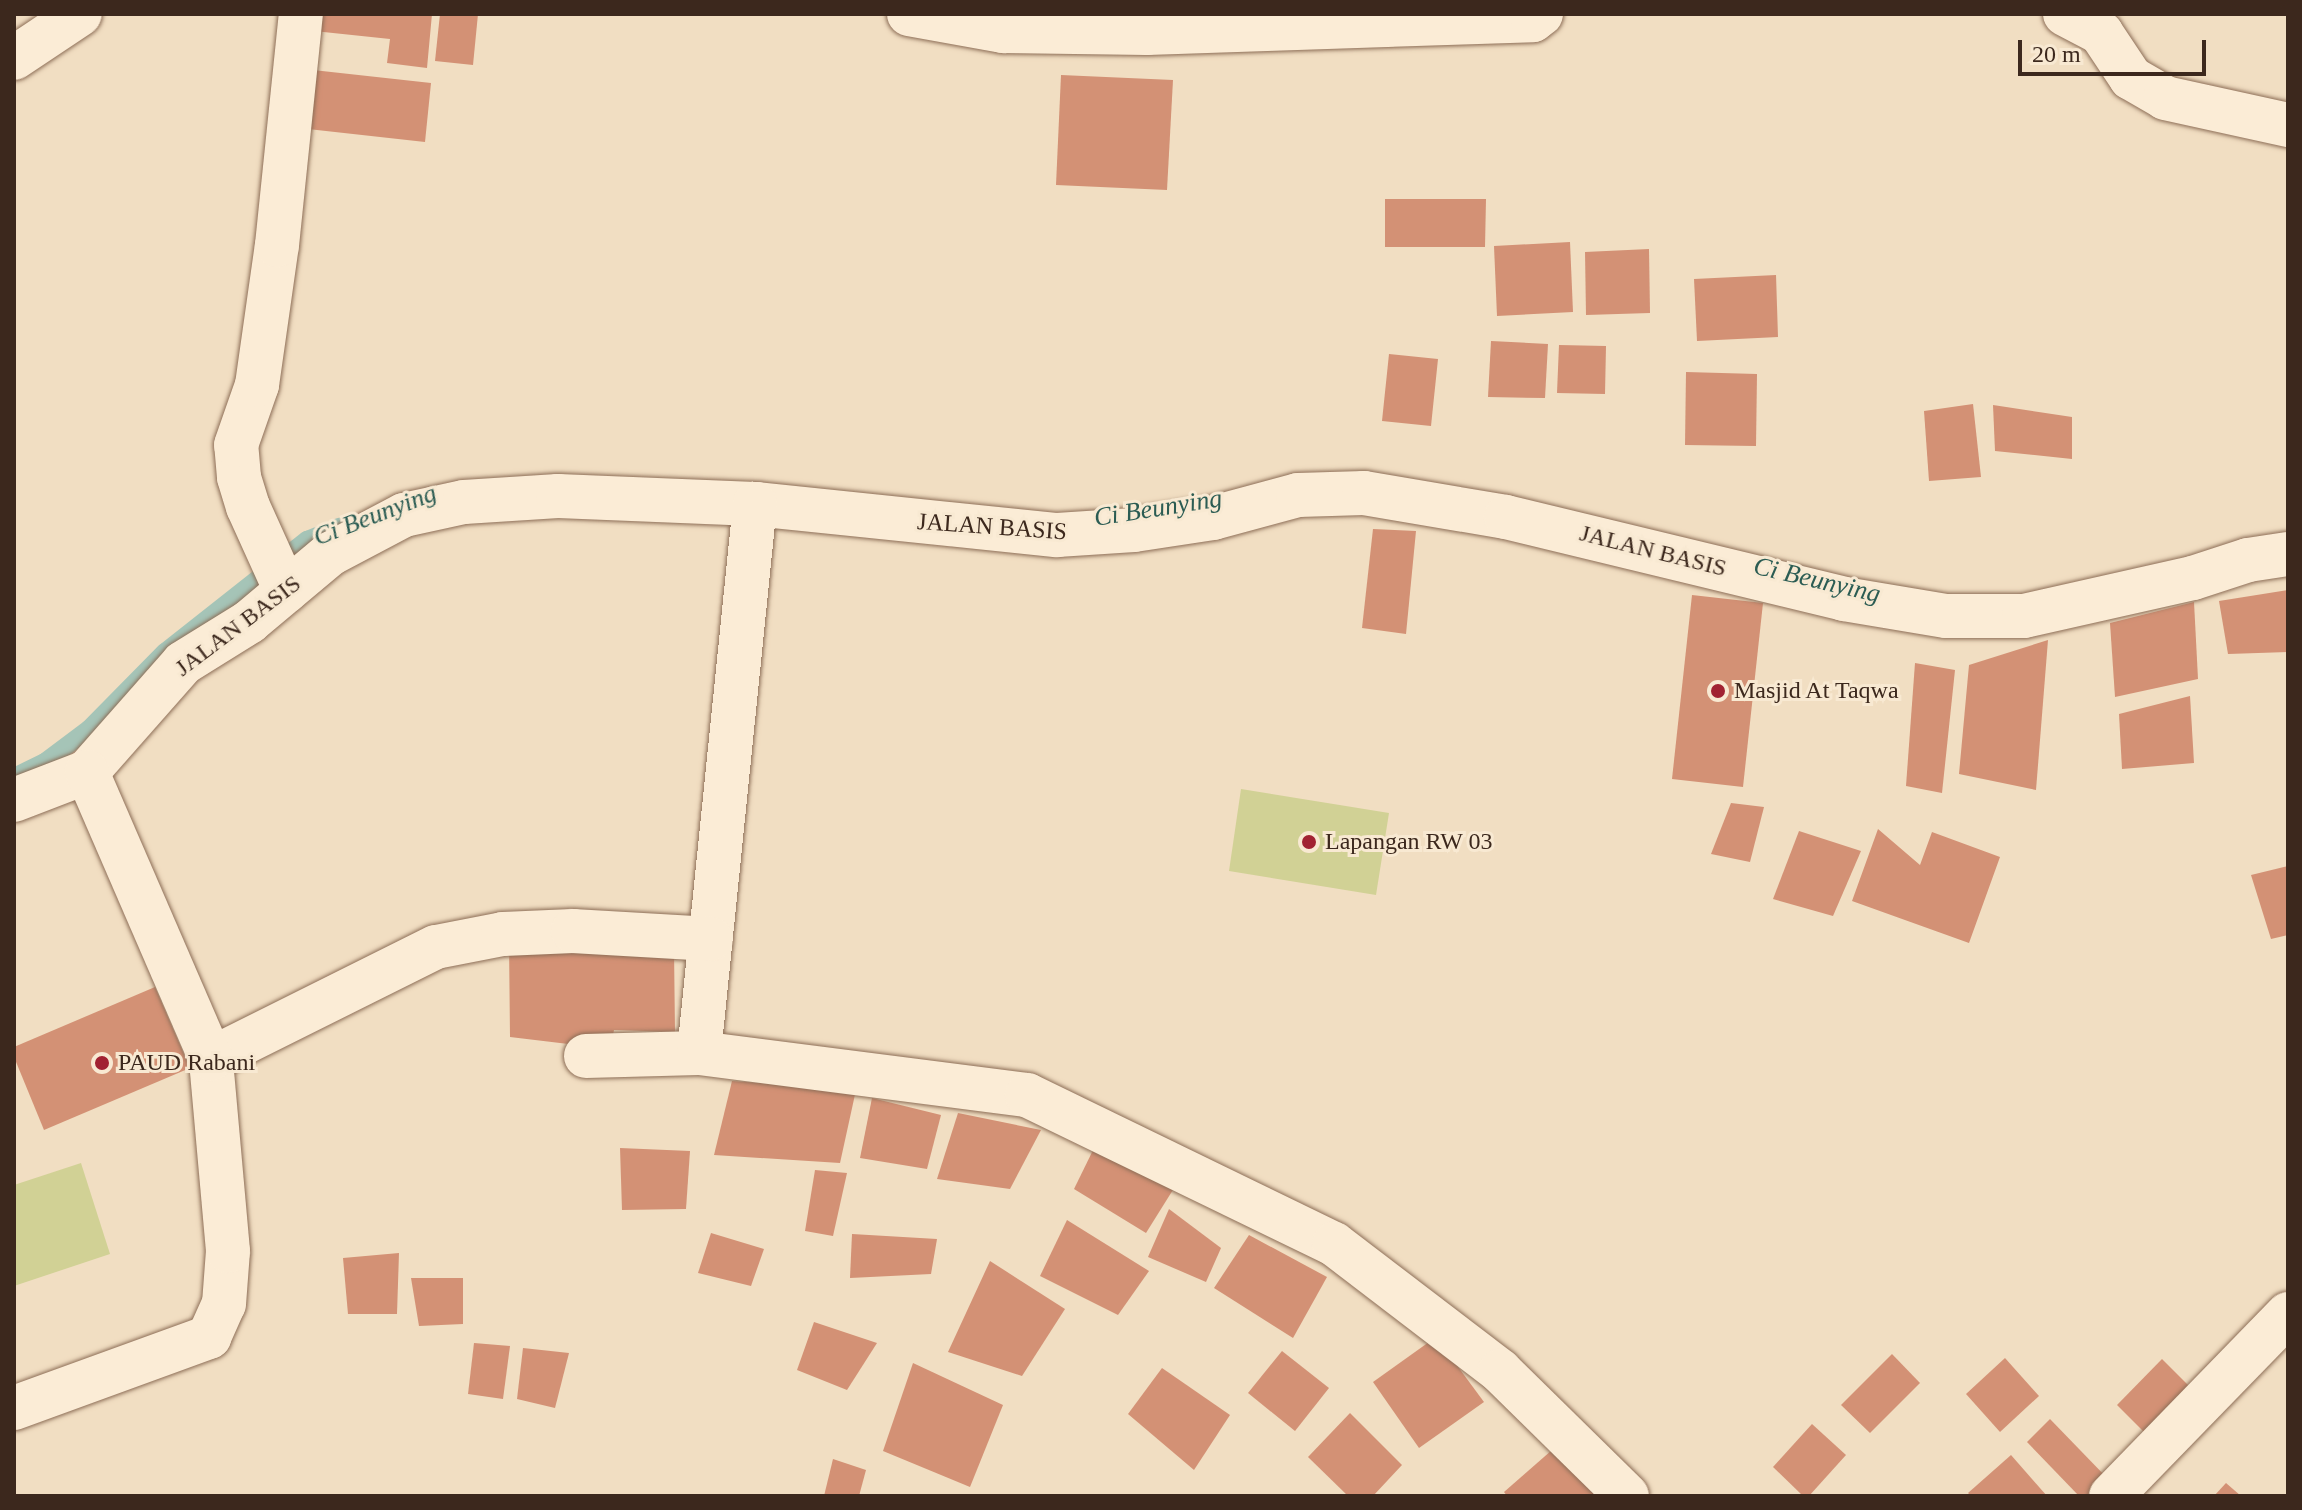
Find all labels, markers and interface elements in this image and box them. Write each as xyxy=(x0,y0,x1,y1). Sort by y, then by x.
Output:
scale bar xyxy=(2022,24,2210,74)
text: 20 m xyxy=(2032,41,2081,67)
water label: Ci Beunying xyxy=(309,477,441,553)
water label: Ci Beunying xyxy=(1092,482,1224,534)
street label: JALAN BASIS xyxy=(916,507,1068,547)
street label: JALAN BASIS xyxy=(1577,519,1729,583)
water label: Ci Beunying xyxy=(1751,550,1883,610)
street label: JALAN BASIS xyxy=(169,569,307,683)
place label: Masjid At Taqwa xyxy=(1734,677,1900,705)
marker: Masjid At Taqwa xyxy=(1709,682,1727,700)
place label: Lapangan RW 03 xyxy=(1325,828,1493,856)
marker: Lapangan RW 03 xyxy=(1300,833,1318,851)
place label: PAUD Rabani xyxy=(118,1049,255,1077)
marker: PAUD Rabani xyxy=(93,1054,111,1072)

